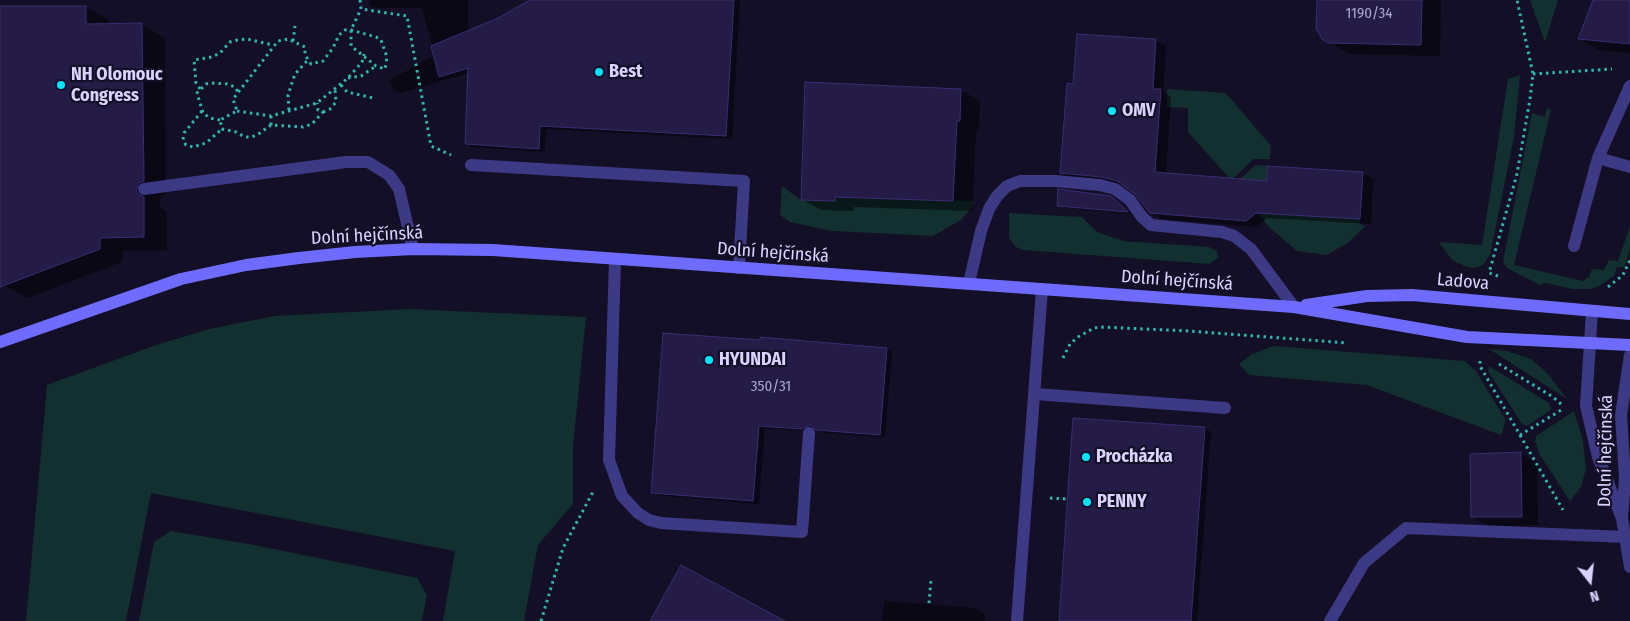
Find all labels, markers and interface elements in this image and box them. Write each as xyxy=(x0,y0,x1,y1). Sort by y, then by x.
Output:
house number: 1190/34 xyxy=(1345,5,1393,23)
place label: Best xyxy=(609,61,642,83)
place label: NH Olomouc Congress xyxy=(71,64,163,106)
marker: Best xyxy=(593,66,605,78)
marker: NH Olomouc Congress xyxy=(55,79,67,91)
place label: OMV xyxy=(1122,100,1155,122)
marker: OMV xyxy=(1106,105,1118,117)
street label: Dolní hejčínská xyxy=(310,222,424,250)
street label: Dolní hejčínská xyxy=(716,238,830,268)
street label: Dolní hejčínská xyxy=(1120,266,1234,296)
street label: Ladova xyxy=(1436,269,1490,295)
place label: HYUNDAI xyxy=(719,349,786,371)
marker: HYUNDAI xyxy=(703,354,715,366)
house number: 350/31 xyxy=(751,378,791,396)
street label: Dolní hejčínská xyxy=(1594,395,1618,507)
place label: Procházka xyxy=(1096,446,1173,468)
marker: Procházka xyxy=(1080,451,1092,463)
place label: PENNY xyxy=(1097,491,1147,513)
marker: PENNY xyxy=(1081,496,1093,508)
north arrow xyxy=(1565,556,1615,606)
text: N xyxy=(1588,587,1601,605)

